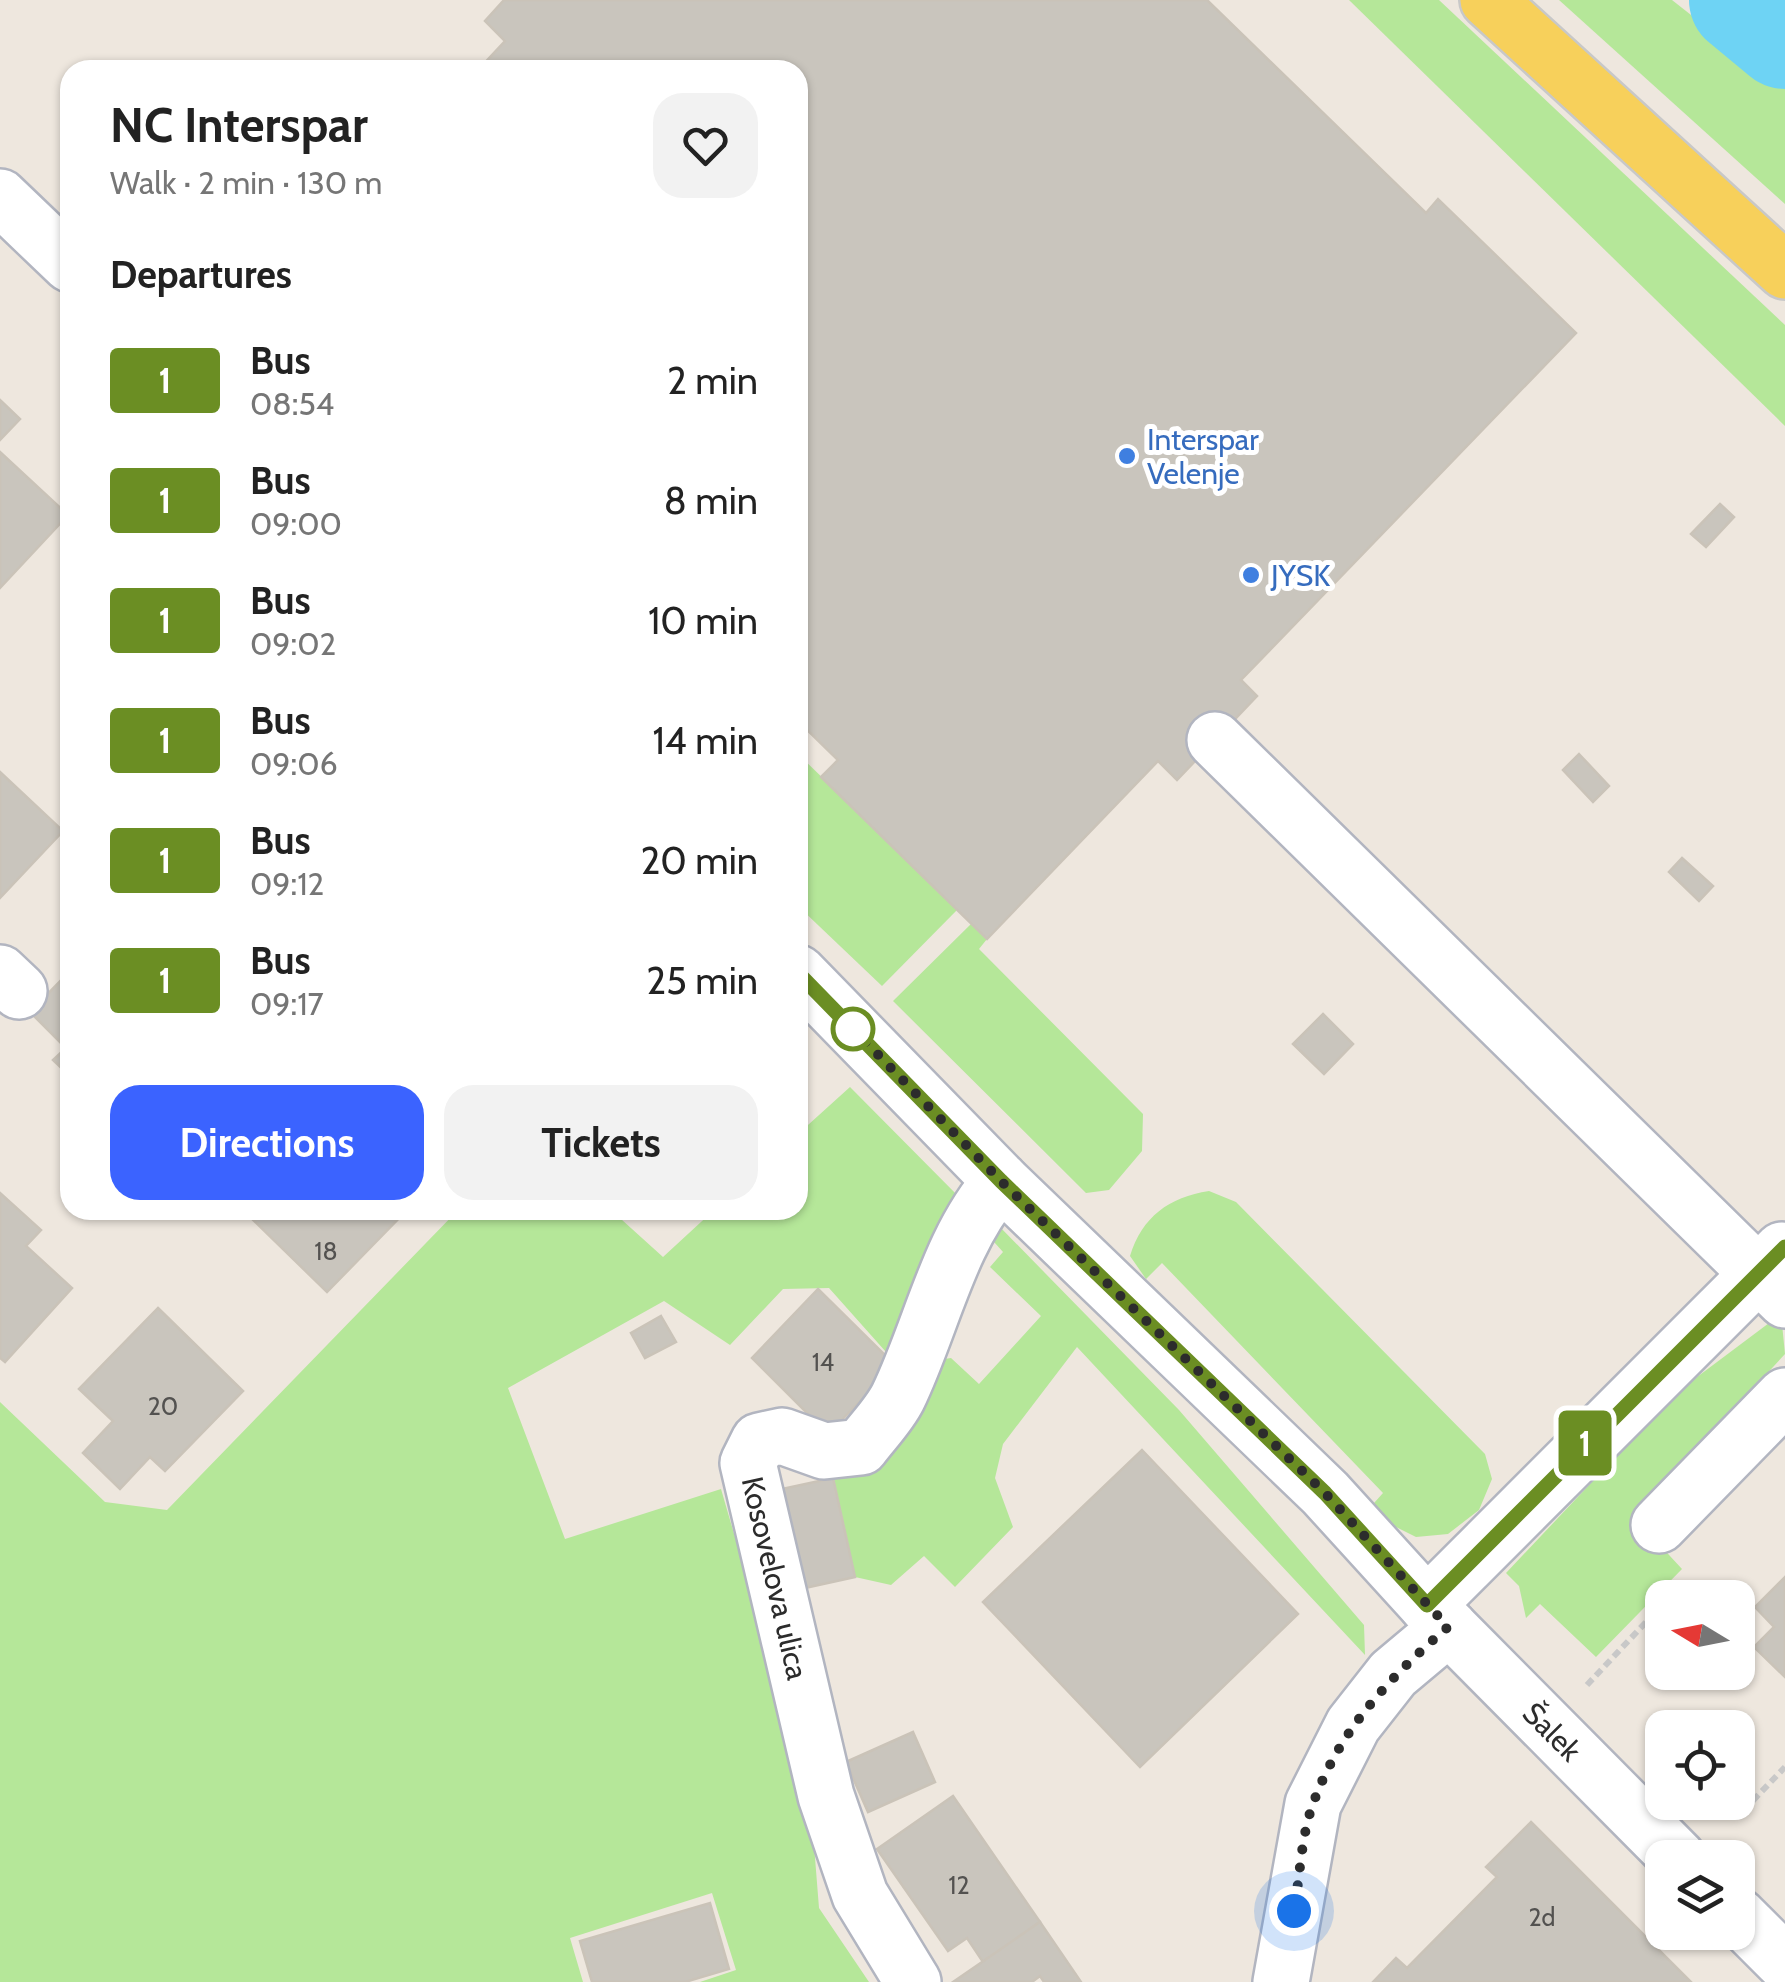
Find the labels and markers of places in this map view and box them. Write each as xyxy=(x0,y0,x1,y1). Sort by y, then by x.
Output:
place label: Interspar Velenje xyxy=(1147,421,1259,492)
marker: Interspar Velenje xyxy=(1116,445,1138,467)
place label: JYSK xyxy=(1270,557,1330,594)
marker: JYSK xyxy=(1240,564,1262,586)
unlabelled marker xyxy=(832,1008,874,1050)

